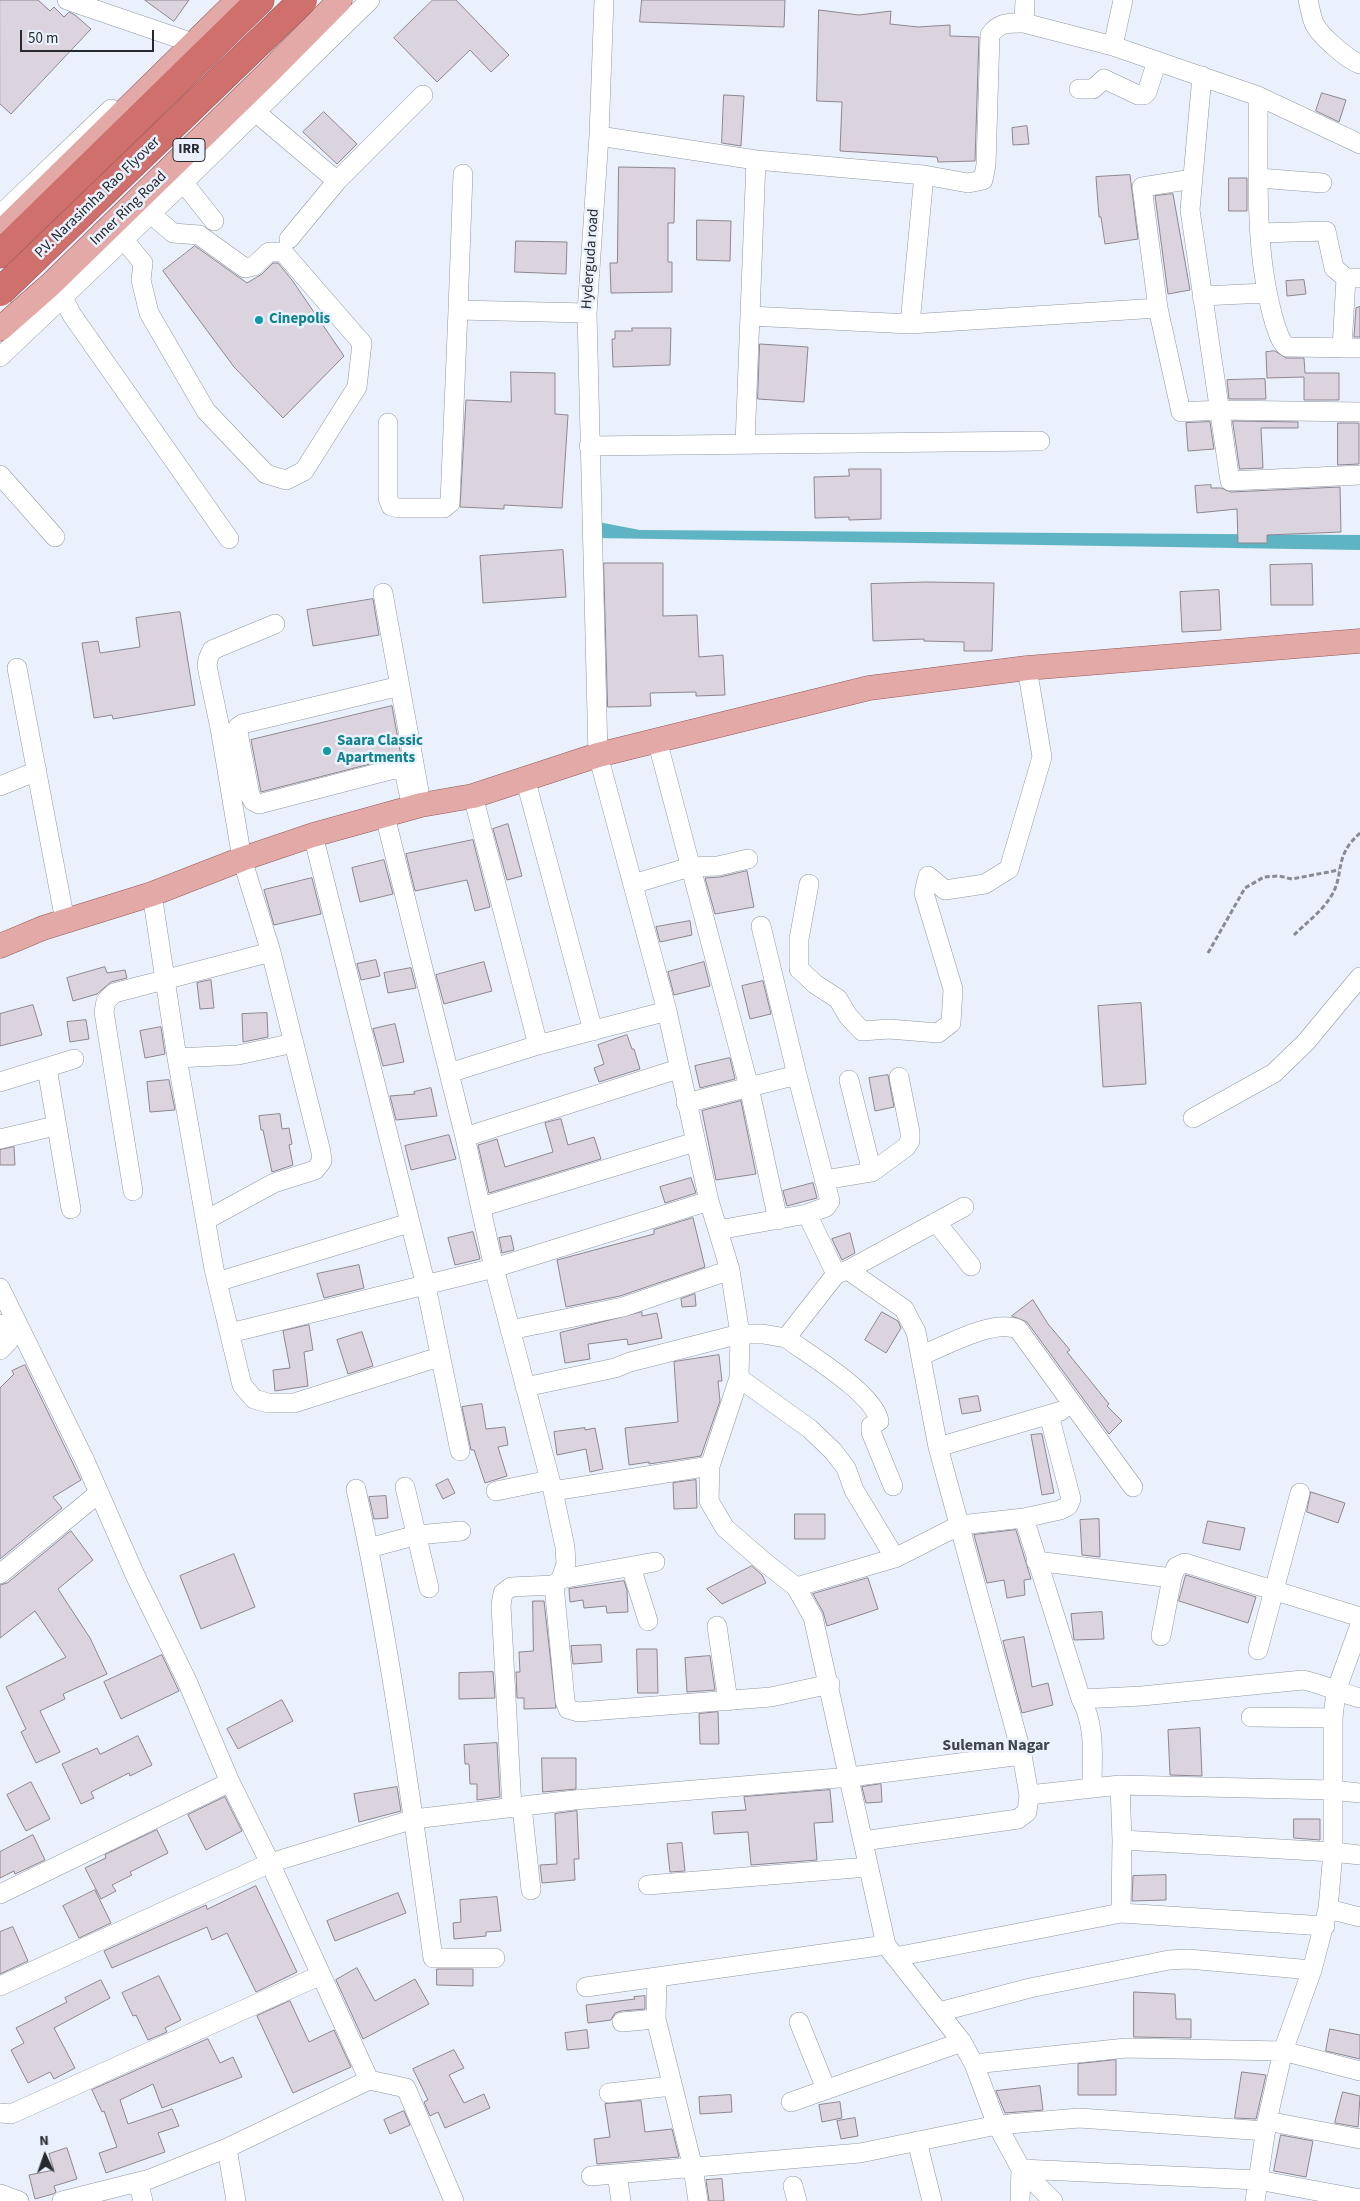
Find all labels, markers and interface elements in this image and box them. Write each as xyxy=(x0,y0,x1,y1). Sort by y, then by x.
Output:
scale bar xyxy=(22,20,156,52)
text: 50 m xyxy=(28,28,58,49)
street label: P.V. Narasimha Rao Flyover xyxy=(32,134,164,262)
road number: IRR xyxy=(173,138,205,162)
street label: Inner Ring Road xyxy=(87,168,171,250)
street label: Hyderguda road xyxy=(578,208,604,310)
place label: Cinepolis xyxy=(269,311,330,329)
marker: Cinepolis xyxy=(253,314,265,326)
place label: Saara Classic Apartments xyxy=(337,733,423,768)
marker: Saara Classic Apartments xyxy=(321,745,333,757)
district label: Suleman Nagar xyxy=(942,1736,1050,1756)
north arrow xyxy=(20,2131,70,2181)
text: N xyxy=(39,2131,49,2151)

